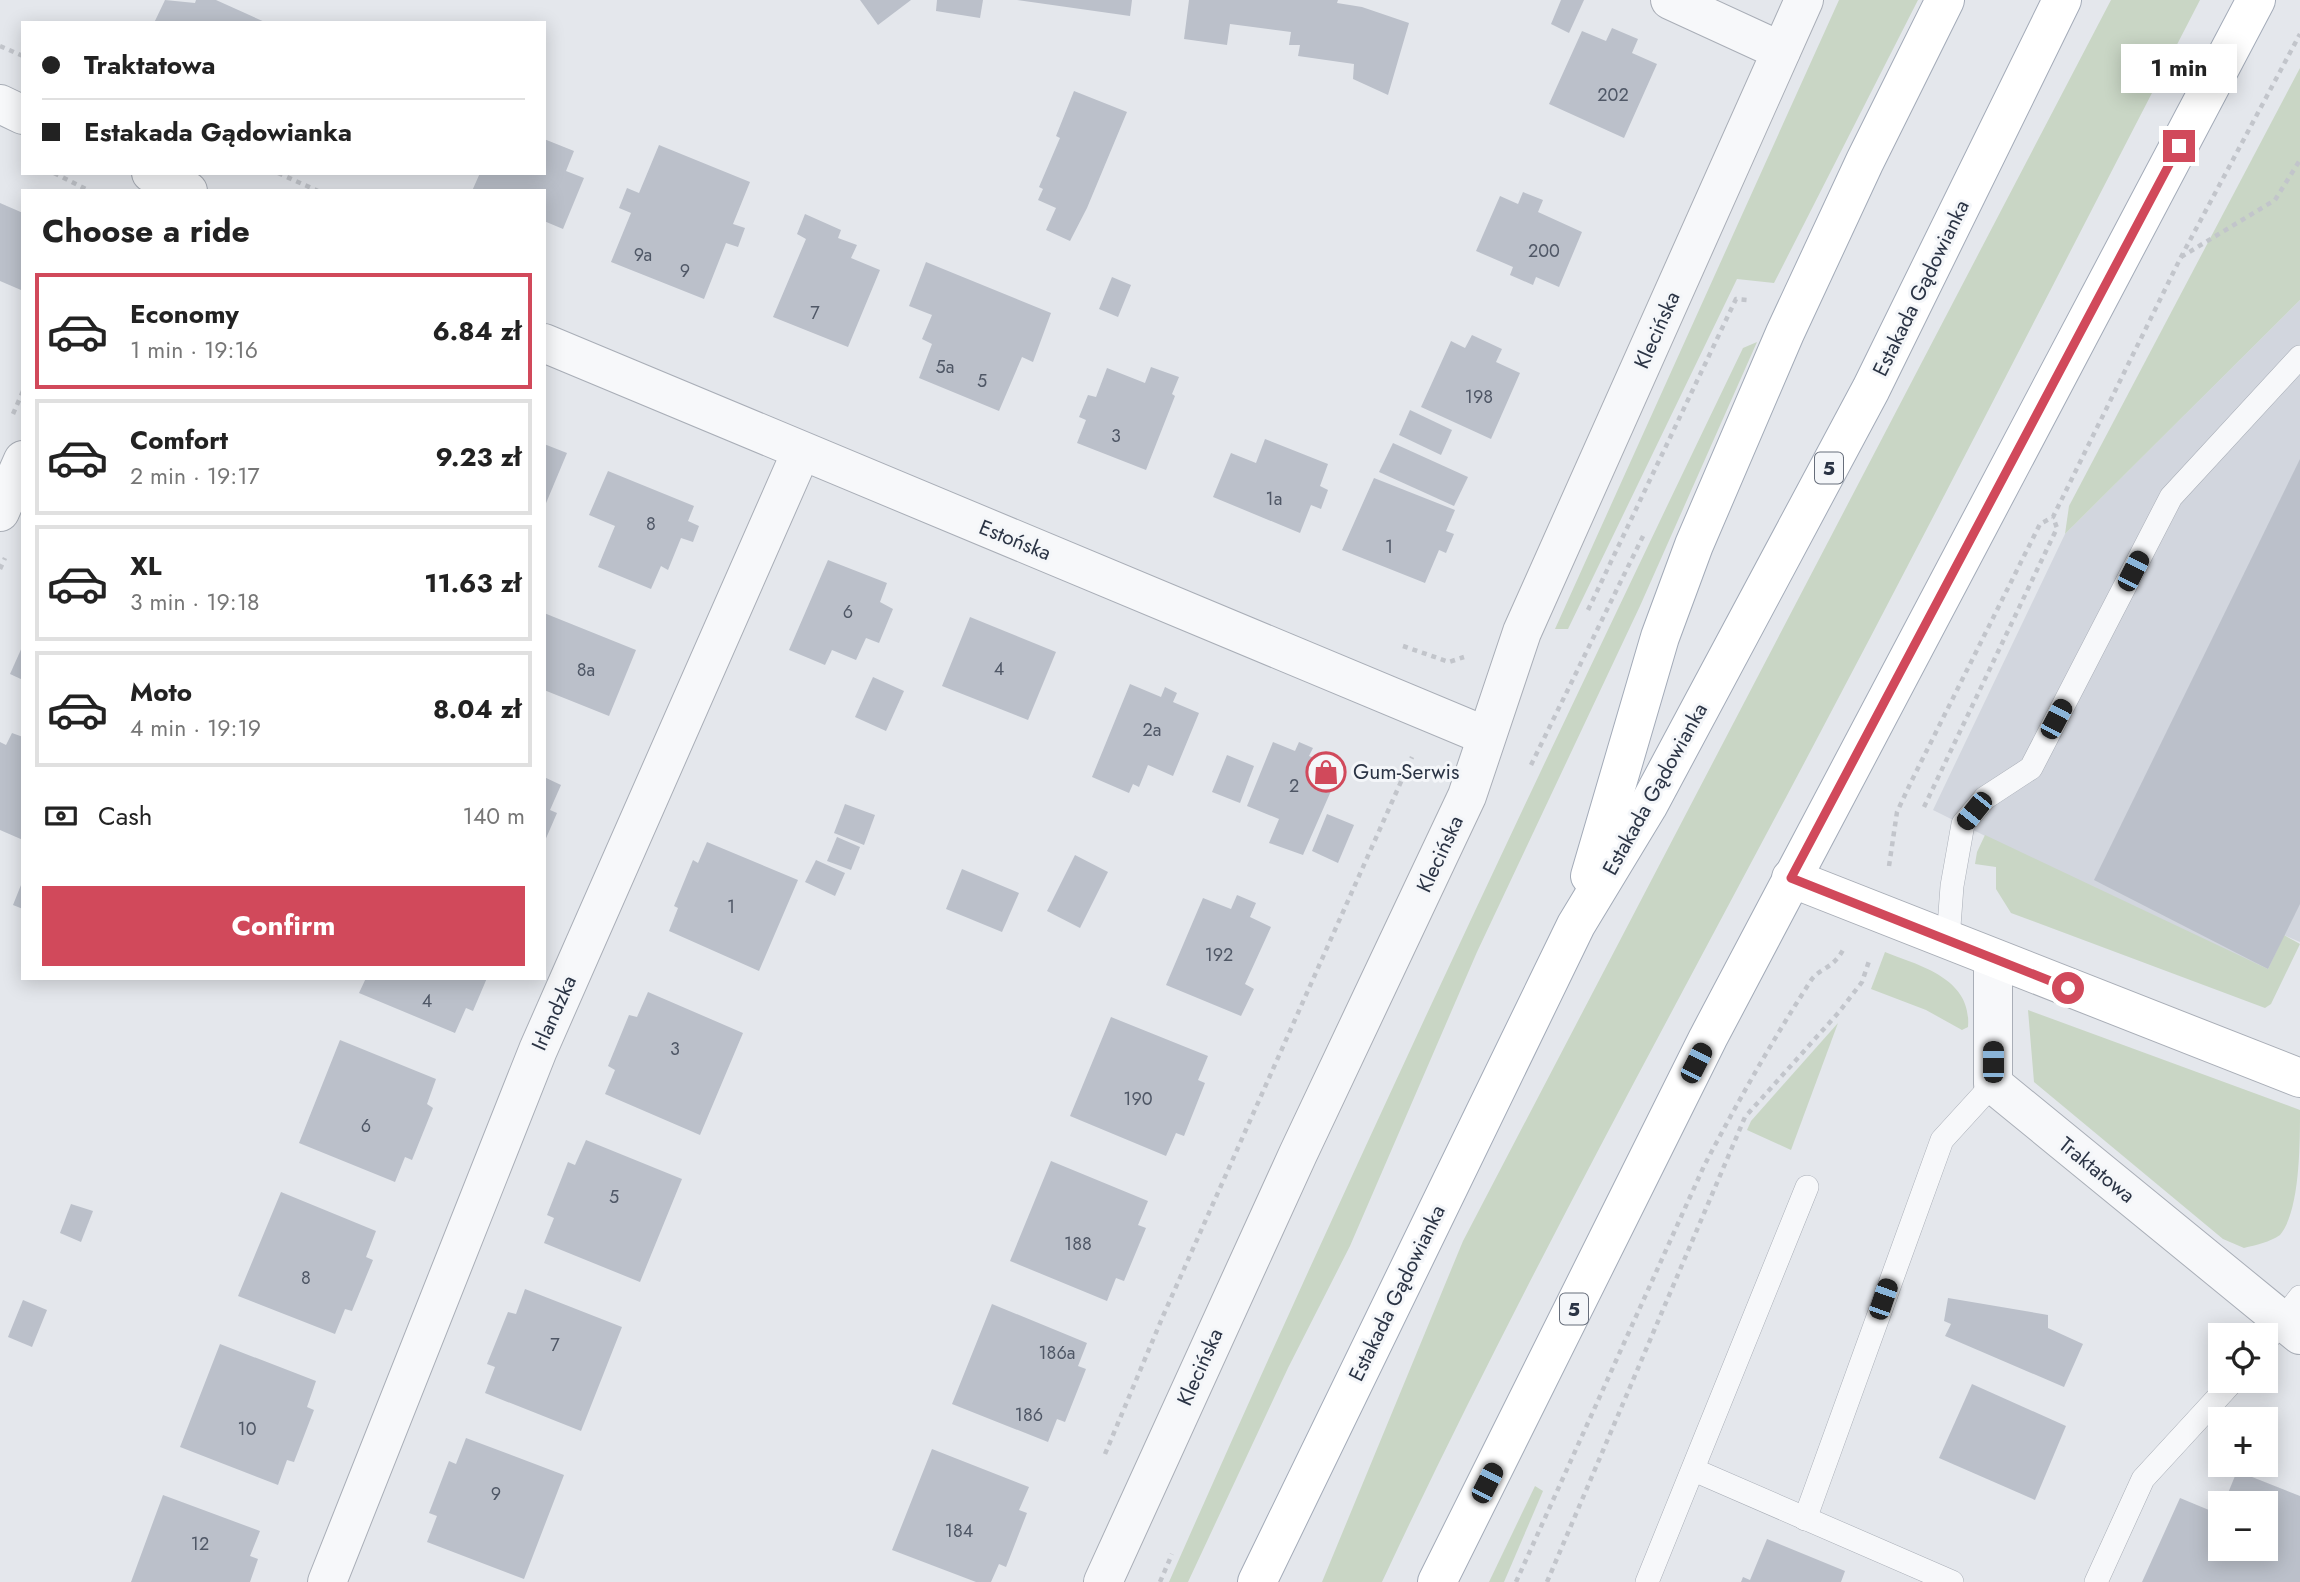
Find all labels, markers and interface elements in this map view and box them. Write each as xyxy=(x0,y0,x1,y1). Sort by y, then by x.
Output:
callout: 1 min xyxy=(2121,44,2237,94)
text: Traktatowa xyxy=(84,46,216,84)
text: 1 min xyxy=(2150,51,2208,85)
house number: 202 xyxy=(1597,82,1629,108)
text: Estakada Gądowianka xyxy=(84,113,352,151)
route end xyxy=(2163,130,2195,162)
street label: Estakada Gądowianka xyxy=(1865,195,1977,381)
text: Choose a ride xyxy=(42,208,250,254)
house number: 200 xyxy=(1528,238,1560,264)
house number: 9a xyxy=(634,242,652,268)
house number: 9 xyxy=(680,258,690,284)
street label: Klecińska xyxy=(1627,287,1687,373)
text: Economy xyxy=(130,295,239,333)
icon: car xyxy=(46,300,109,363)
house number: 7 xyxy=(810,300,820,326)
text: 6.84 zł xyxy=(432,312,521,350)
text: 1 min · 19:16 xyxy=(130,333,258,367)
house number: 5a xyxy=(936,354,954,380)
house number: 5 xyxy=(977,368,987,394)
house number: 198 xyxy=(1465,384,1493,410)
text: Comfort xyxy=(130,421,228,459)
house number: 3 xyxy=(1111,423,1121,449)
icon: car xyxy=(46,426,109,489)
text: 9.23 zł xyxy=(435,438,521,476)
road number: 5 xyxy=(1815,453,1843,484)
text: 2 min · 19:17 xyxy=(130,459,260,493)
house number: 1a xyxy=(1266,486,1282,512)
house number: 8 xyxy=(646,511,656,537)
street label: Estońska xyxy=(974,512,1056,568)
house number: 1 xyxy=(1385,534,1393,560)
text: XL xyxy=(130,547,162,585)
car xyxy=(2115,548,2152,594)
icon: car xyxy=(46,552,109,615)
text: 11.63 zł xyxy=(424,564,521,602)
text: 3 min · 19:18 xyxy=(130,585,260,619)
house number: 6 xyxy=(843,599,853,625)
house number: 4 xyxy=(994,656,1004,682)
house number: 8a xyxy=(577,657,595,683)
text: Moto xyxy=(130,673,192,711)
icon: car xyxy=(46,678,109,741)
text: 8.04 zł xyxy=(433,690,521,728)
car xyxy=(2037,696,2076,742)
street label: Estakada Gądowianka xyxy=(1595,697,1715,881)
text: 4 min · 19:19 xyxy=(130,711,261,745)
house number: 2a xyxy=(1143,717,1161,743)
shop icon: Gum-Serwis xyxy=(1305,751,1347,793)
place label: Gum-Serwis xyxy=(1353,757,1459,787)
house number: 2 xyxy=(1289,773,1299,799)
car xyxy=(1953,788,1996,834)
icon: cash xyxy=(42,797,80,835)
text: Cash xyxy=(98,797,152,835)
text: 140 m xyxy=(463,799,525,833)
street label: Klecińska xyxy=(1409,811,1471,897)
button: Confirm xyxy=(42,886,525,966)
house number: 1 xyxy=(727,894,735,920)
house number: 192 xyxy=(1205,942,1233,968)
street label: Irlandzka xyxy=(524,971,584,1055)
route start xyxy=(2052,972,2084,1004)
house number: 4 xyxy=(422,988,432,1014)
house number: 3 xyxy=(670,1036,680,1062)
car xyxy=(1678,1040,1715,1086)
car xyxy=(1983,1041,2004,1083)
house number: 190 xyxy=(1123,1086,1153,1112)
house number: 6 xyxy=(361,1113,371,1139)
street label: Traktatowa xyxy=(2052,1130,2142,1210)
house number: 5 xyxy=(609,1184,619,1210)
street label: Estakada Gądowianka xyxy=(1341,1200,1453,1386)
house number: 188 xyxy=(1064,1231,1092,1257)
house number: 8 xyxy=(301,1265,311,1291)
car xyxy=(1867,1276,1900,1322)
road number: 5 xyxy=(1560,1294,1588,1324)
map controls xyxy=(2208,1323,2278,1561)
button: locate xyxy=(2208,1323,2278,1393)
street label: Klecińska xyxy=(1170,1324,1230,1410)
house number: 7 xyxy=(550,1332,560,1358)
house number: 186a xyxy=(1039,1340,1075,1366)
house number: 186 xyxy=(1015,1402,1043,1428)
button: + xyxy=(2208,1407,2278,1477)
house number: 10 xyxy=(238,1416,257,1442)
car xyxy=(1469,1460,1506,1506)
house number: 9 xyxy=(491,1481,501,1507)
button: − xyxy=(2208,1491,2278,1561)
house number: 184 xyxy=(945,1518,973,1544)
house number: 12 xyxy=(191,1531,209,1557)

